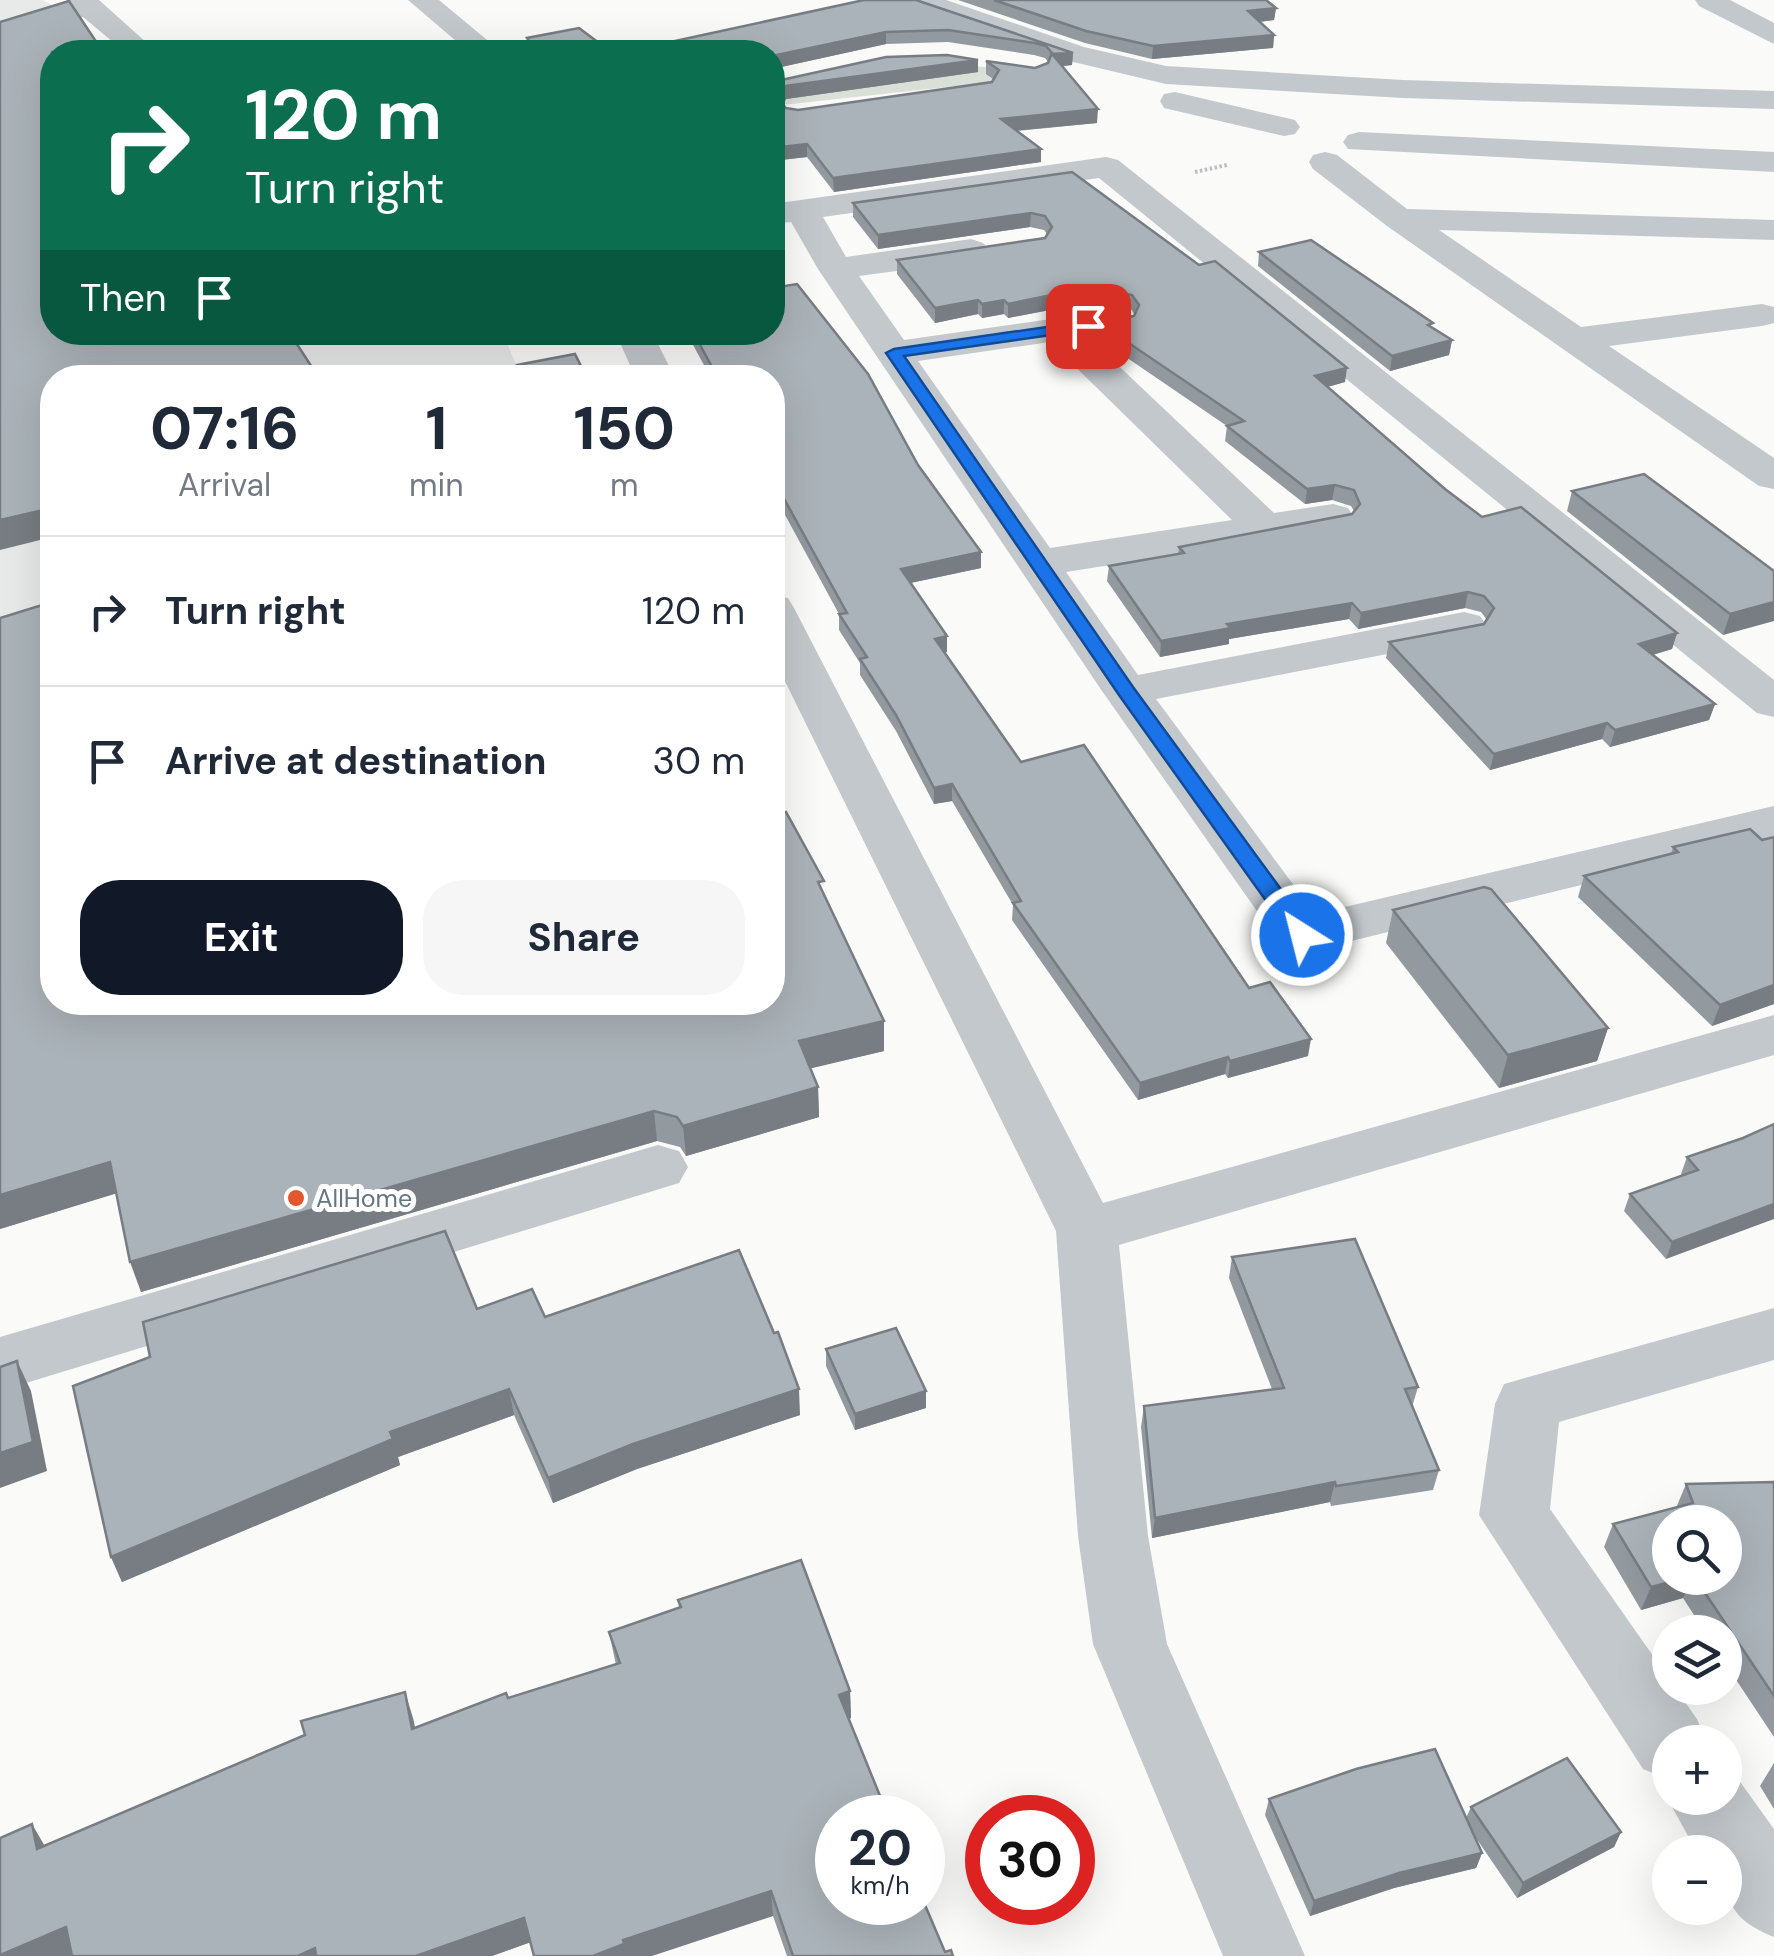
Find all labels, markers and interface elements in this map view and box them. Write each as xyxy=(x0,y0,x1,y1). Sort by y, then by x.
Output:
text: 120 m xyxy=(245,70,442,161)
icon: right xyxy=(80,80,210,210)
text: Turn right xyxy=(245,158,444,217)
icon: arrive xyxy=(187,270,242,325)
text: Then xyxy=(80,273,167,323)
pin xyxy=(1046,284,1131,369)
icon: arrive xyxy=(1061,299,1116,354)
text: 07:16 xyxy=(150,389,299,468)
text: 1 xyxy=(425,389,447,468)
text: 150 xyxy=(574,389,675,468)
text: Arrival xyxy=(178,464,271,506)
text: min xyxy=(409,464,464,506)
text: m xyxy=(610,464,639,506)
icon: right xyxy=(80,584,135,639)
text: Turn right xyxy=(165,586,346,636)
text: 120 m xyxy=(642,586,745,636)
icon: arrive xyxy=(80,734,135,789)
text: Arrive at destination xyxy=(165,736,547,786)
text: 30 m xyxy=(653,736,745,786)
button: Exit xyxy=(80,880,403,995)
button: Share xyxy=(423,880,745,995)
position arrow xyxy=(1250,883,1354,987)
place label: AllHome xyxy=(316,1182,412,1215)
marker: AllHome xyxy=(285,1187,307,1209)
map controls xyxy=(1652,1505,1742,1925)
button: search xyxy=(1652,1505,1742,1595)
button: layers xyxy=(1652,1615,1742,1705)
button: + xyxy=(1652,1725,1742,1815)
speed limit sign: 30 xyxy=(965,1795,1095,1925)
text: 20 xyxy=(848,1815,912,1881)
button: − xyxy=(1652,1835,1742,1925)
text: km/h xyxy=(850,1869,910,1902)

